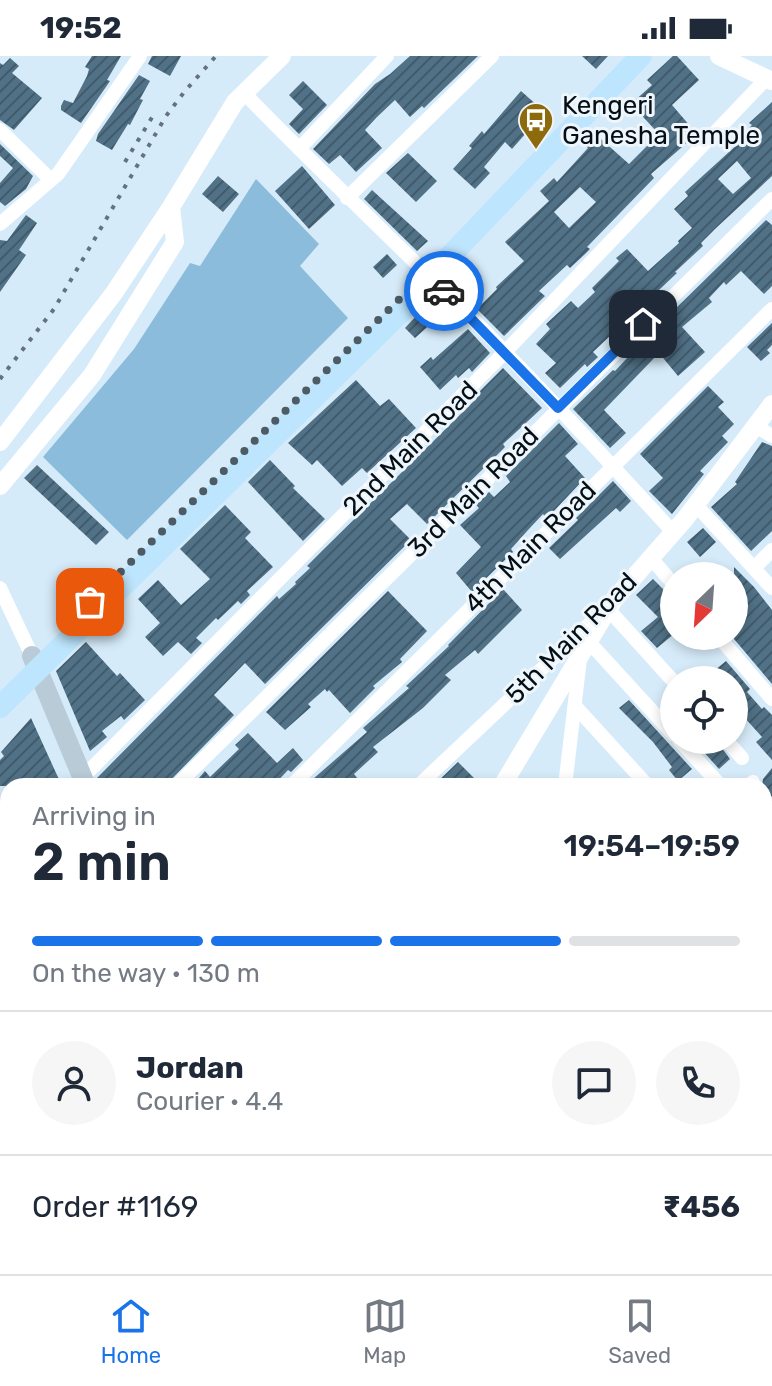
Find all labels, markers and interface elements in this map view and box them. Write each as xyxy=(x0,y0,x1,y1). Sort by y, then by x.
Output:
text: 19:52 xyxy=(40,10,122,46)
place label: Kengeri Ganesha Temple xyxy=(562,90,760,151)
bus stop icon: Kengeri Ganesha Temple xyxy=(517,101,555,151)
courier xyxy=(404,251,484,331)
icon: car xyxy=(422,269,466,313)
pin xyxy=(609,290,677,358)
icon: home xyxy=(621,302,665,346)
street label: 2nd Main Road xyxy=(336,374,484,522)
street label: 3rd Main Road xyxy=(402,421,545,564)
street label: 4th Main Road xyxy=(458,475,603,620)
north arrow xyxy=(660,562,748,650)
map controls xyxy=(660,562,748,754)
street label: 5th Main Road xyxy=(499,566,643,710)
pin xyxy=(56,568,124,636)
icon: bag xyxy=(68,580,112,624)
button: locate xyxy=(660,666,748,754)
text: Arriving in xyxy=(32,801,156,832)
text: 19:54–19:59 xyxy=(564,828,740,864)
text: 2 min xyxy=(32,831,171,893)
text: On the way · 130 m xyxy=(32,958,260,989)
button: person xyxy=(32,1041,116,1125)
button: chat xyxy=(552,1041,636,1125)
button: phone xyxy=(656,1041,740,1125)
text: Jordan xyxy=(136,1050,244,1086)
text: Courier · 4.4 xyxy=(136,1086,283,1117)
text: Order #1169 xyxy=(32,1189,199,1225)
text: ₹456 xyxy=(663,1189,740,1225)
tab: Home xyxy=(101,1294,161,1369)
tab: Map xyxy=(363,1294,407,1369)
tab: Saved xyxy=(608,1294,671,1369)

